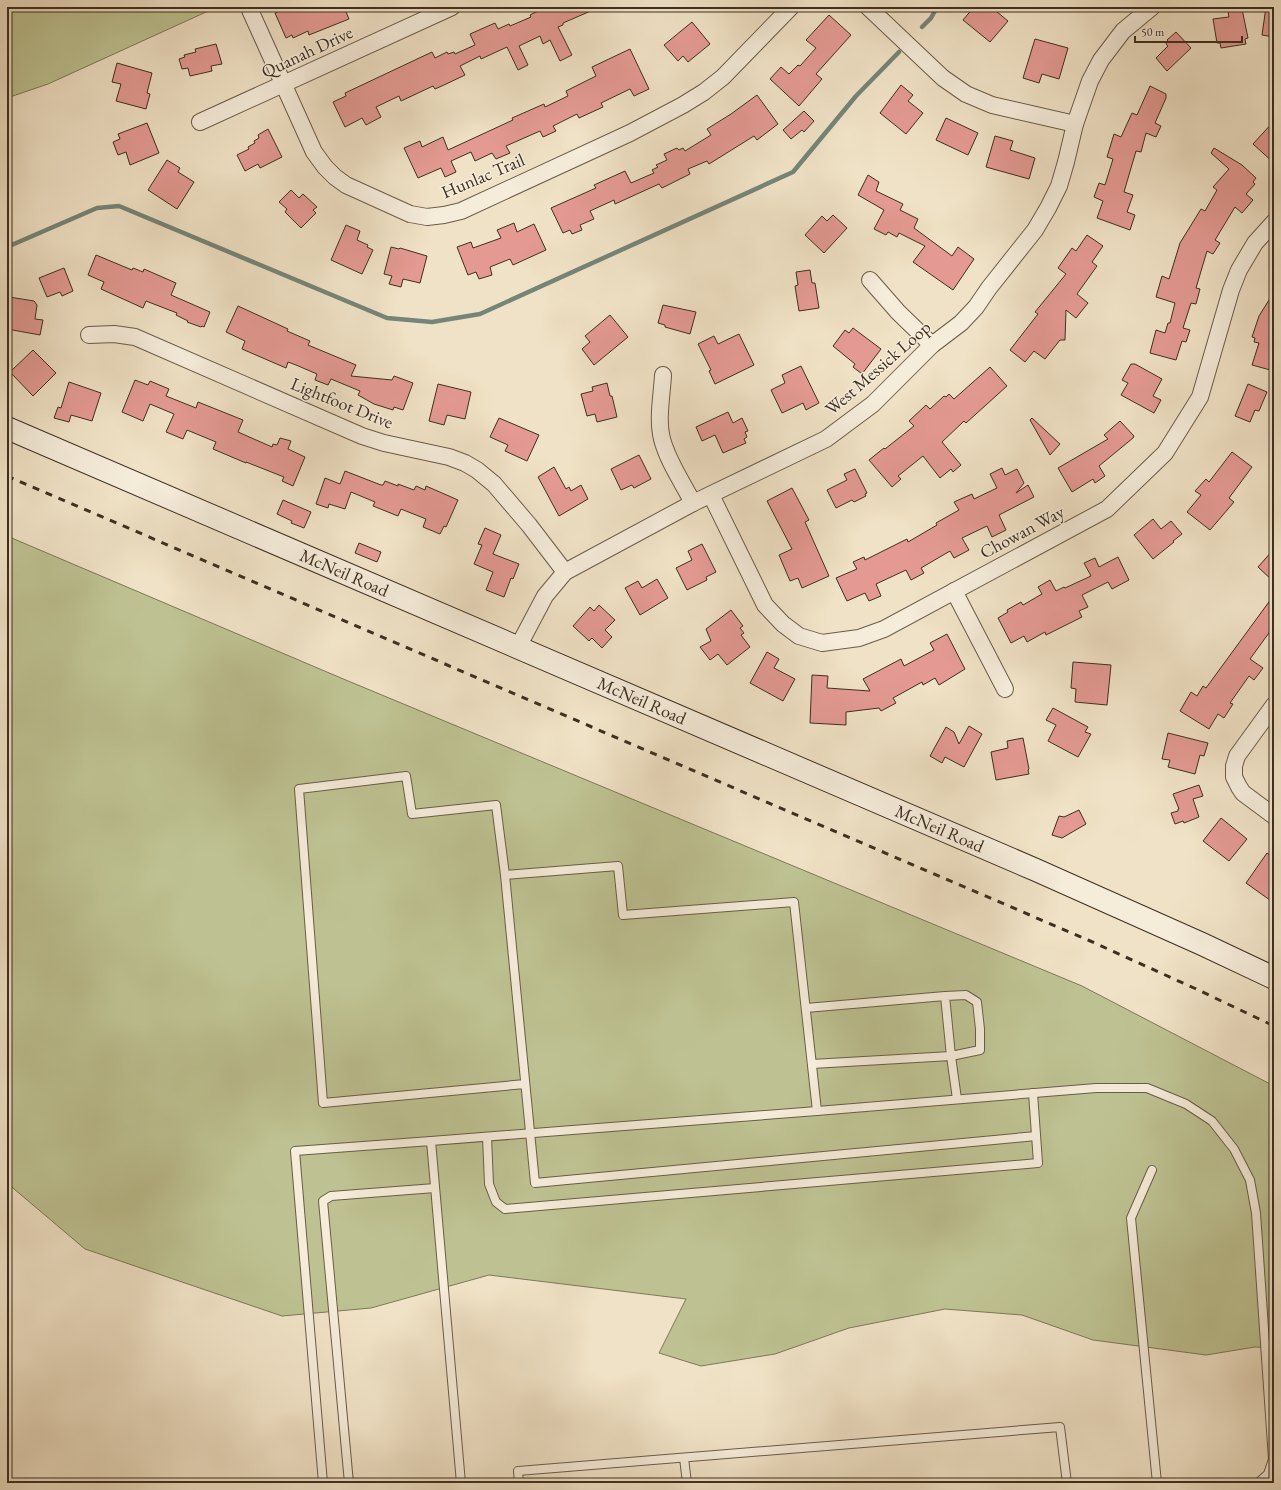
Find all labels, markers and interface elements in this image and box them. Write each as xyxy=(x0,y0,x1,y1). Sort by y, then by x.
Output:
scale bar xyxy=(1135,18,1242,44)
street label: Quanah Drive xyxy=(257,20,356,83)
text: 50 m xyxy=(1141,24,1165,40)
street label: Hunlac Trail xyxy=(438,148,528,203)
street label: West Messick Loop xyxy=(820,315,935,420)
street label: Lightfoot Drive xyxy=(288,372,397,434)
street label: Chowan Way xyxy=(975,500,1068,563)
street label: McNeil Road xyxy=(296,543,393,602)
street label: McNeil Road xyxy=(594,671,691,730)
street label: McNeil Road xyxy=(892,799,989,858)

